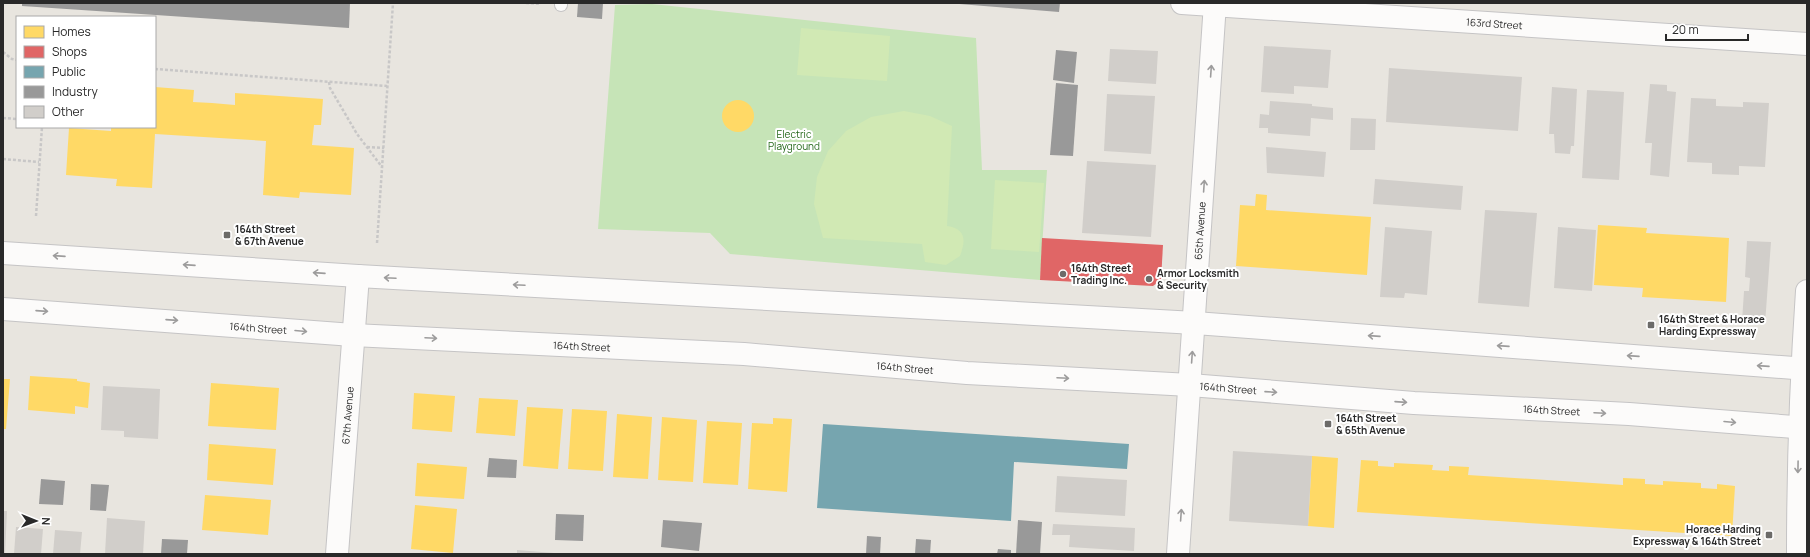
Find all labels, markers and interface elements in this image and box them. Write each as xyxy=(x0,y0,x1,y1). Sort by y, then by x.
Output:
street label: 163rd Street xyxy=(1466,15,1523,32)
legend xyxy=(16,16,156,128)
scale bar xyxy=(1666,16,1748,42)
text: 20 m xyxy=(1672,21,1699,38)
text: Homes xyxy=(52,23,91,40)
text: Shops xyxy=(52,43,87,60)
text: Public xyxy=(52,63,86,80)
one-way arrow xyxy=(1207,65,1214,78)
text: Industry xyxy=(52,83,98,100)
text: Other xyxy=(52,103,85,120)
park label: Electric Playground xyxy=(768,127,820,153)
one-way arrow xyxy=(1200,180,1207,193)
street label: 65th Avenue xyxy=(1191,201,1209,260)
place label: 164th Street & 67th Avenue xyxy=(235,222,304,248)
marker: 164th Street & 67th Avenue xyxy=(222,230,232,240)
one-way arrow xyxy=(53,253,66,260)
one-way arrow xyxy=(183,261,196,268)
place label: 164th Street Trading Inc. xyxy=(1071,261,1131,287)
place label: Armor Locksmith & Security xyxy=(1157,266,1239,292)
marker: 164th Street Trading Inc. xyxy=(1058,269,1068,279)
one-way arrow xyxy=(313,270,326,277)
one-way arrow xyxy=(384,274,397,282)
marker: Armor Locksmith & Security xyxy=(1144,274,1154,284)
one-way arrow xyxy=(513,281,526,289)
one-way arrow xyxy=(35,308,48,315)
place label: 164th Street & Horace Harding Expressway xyxy=(1659,312,1765,338)
one-way arrow xyxy=(165,317,178,324)
street label: 164th Street xyxy=(229,319,287,337)
marker: 164th Street & Horace Harding Expressway xyxy=(1646,320,1656,330)
one-way arrow xyxy=(294,327,307,334)
one-way arrow xyxy=(1368,333,1381,340)
one-way arrow xyxy=(424,335,437,342)
street label: 164th Street xyxy=(553,338,611,355)
one-way arrow xyxy=(1497,342,1510,350)
one-way arrow xyxy=(1189,351,1196,364)
one-way arrow xyxy=(1627,352,1640,359)
street label: 164th Street xyxy=(876,358,934,377)
one-way arrow xyxy=(1757,362,1770,369)
one-way arrow xyxy=(1056,375,1069,382)
street label: 164th Street xyxy=(1199,379,1258,397)
street label: 67th Avenue xyxy=(338,386,357,445)
one-way arrow xyxy=(1264,388,1277,395)
one-way arrow xyxy=(1394,398,1407,405)
street label: 164th Street xyxy=(1522,402,1581,418)
one-way arrow xyxy=(1593,409,1606,416)
place label: 164th Street & 65th Avenue xyxy=(1336,411,1405,437)
marker: 164th Street & 65th Avenue xyxy=(1323,419,1333,429)
one-way arrow xyxy=(1723,419,1736,426)
one-way arrow xyxy=(1794,460,1802,473)
north arrow xyxy=(16,501,56,541)
one-way arrow xyxy=(1178,509,1185,522)
text: N xyxy=(39,517,54,525)
place label: Horace Harding Expressway & 164th Street xyxy=(1633,522,1761,548)
marker: Horace Harding Expressway & 164th Street xyxy=(1764,530,1774,540)

